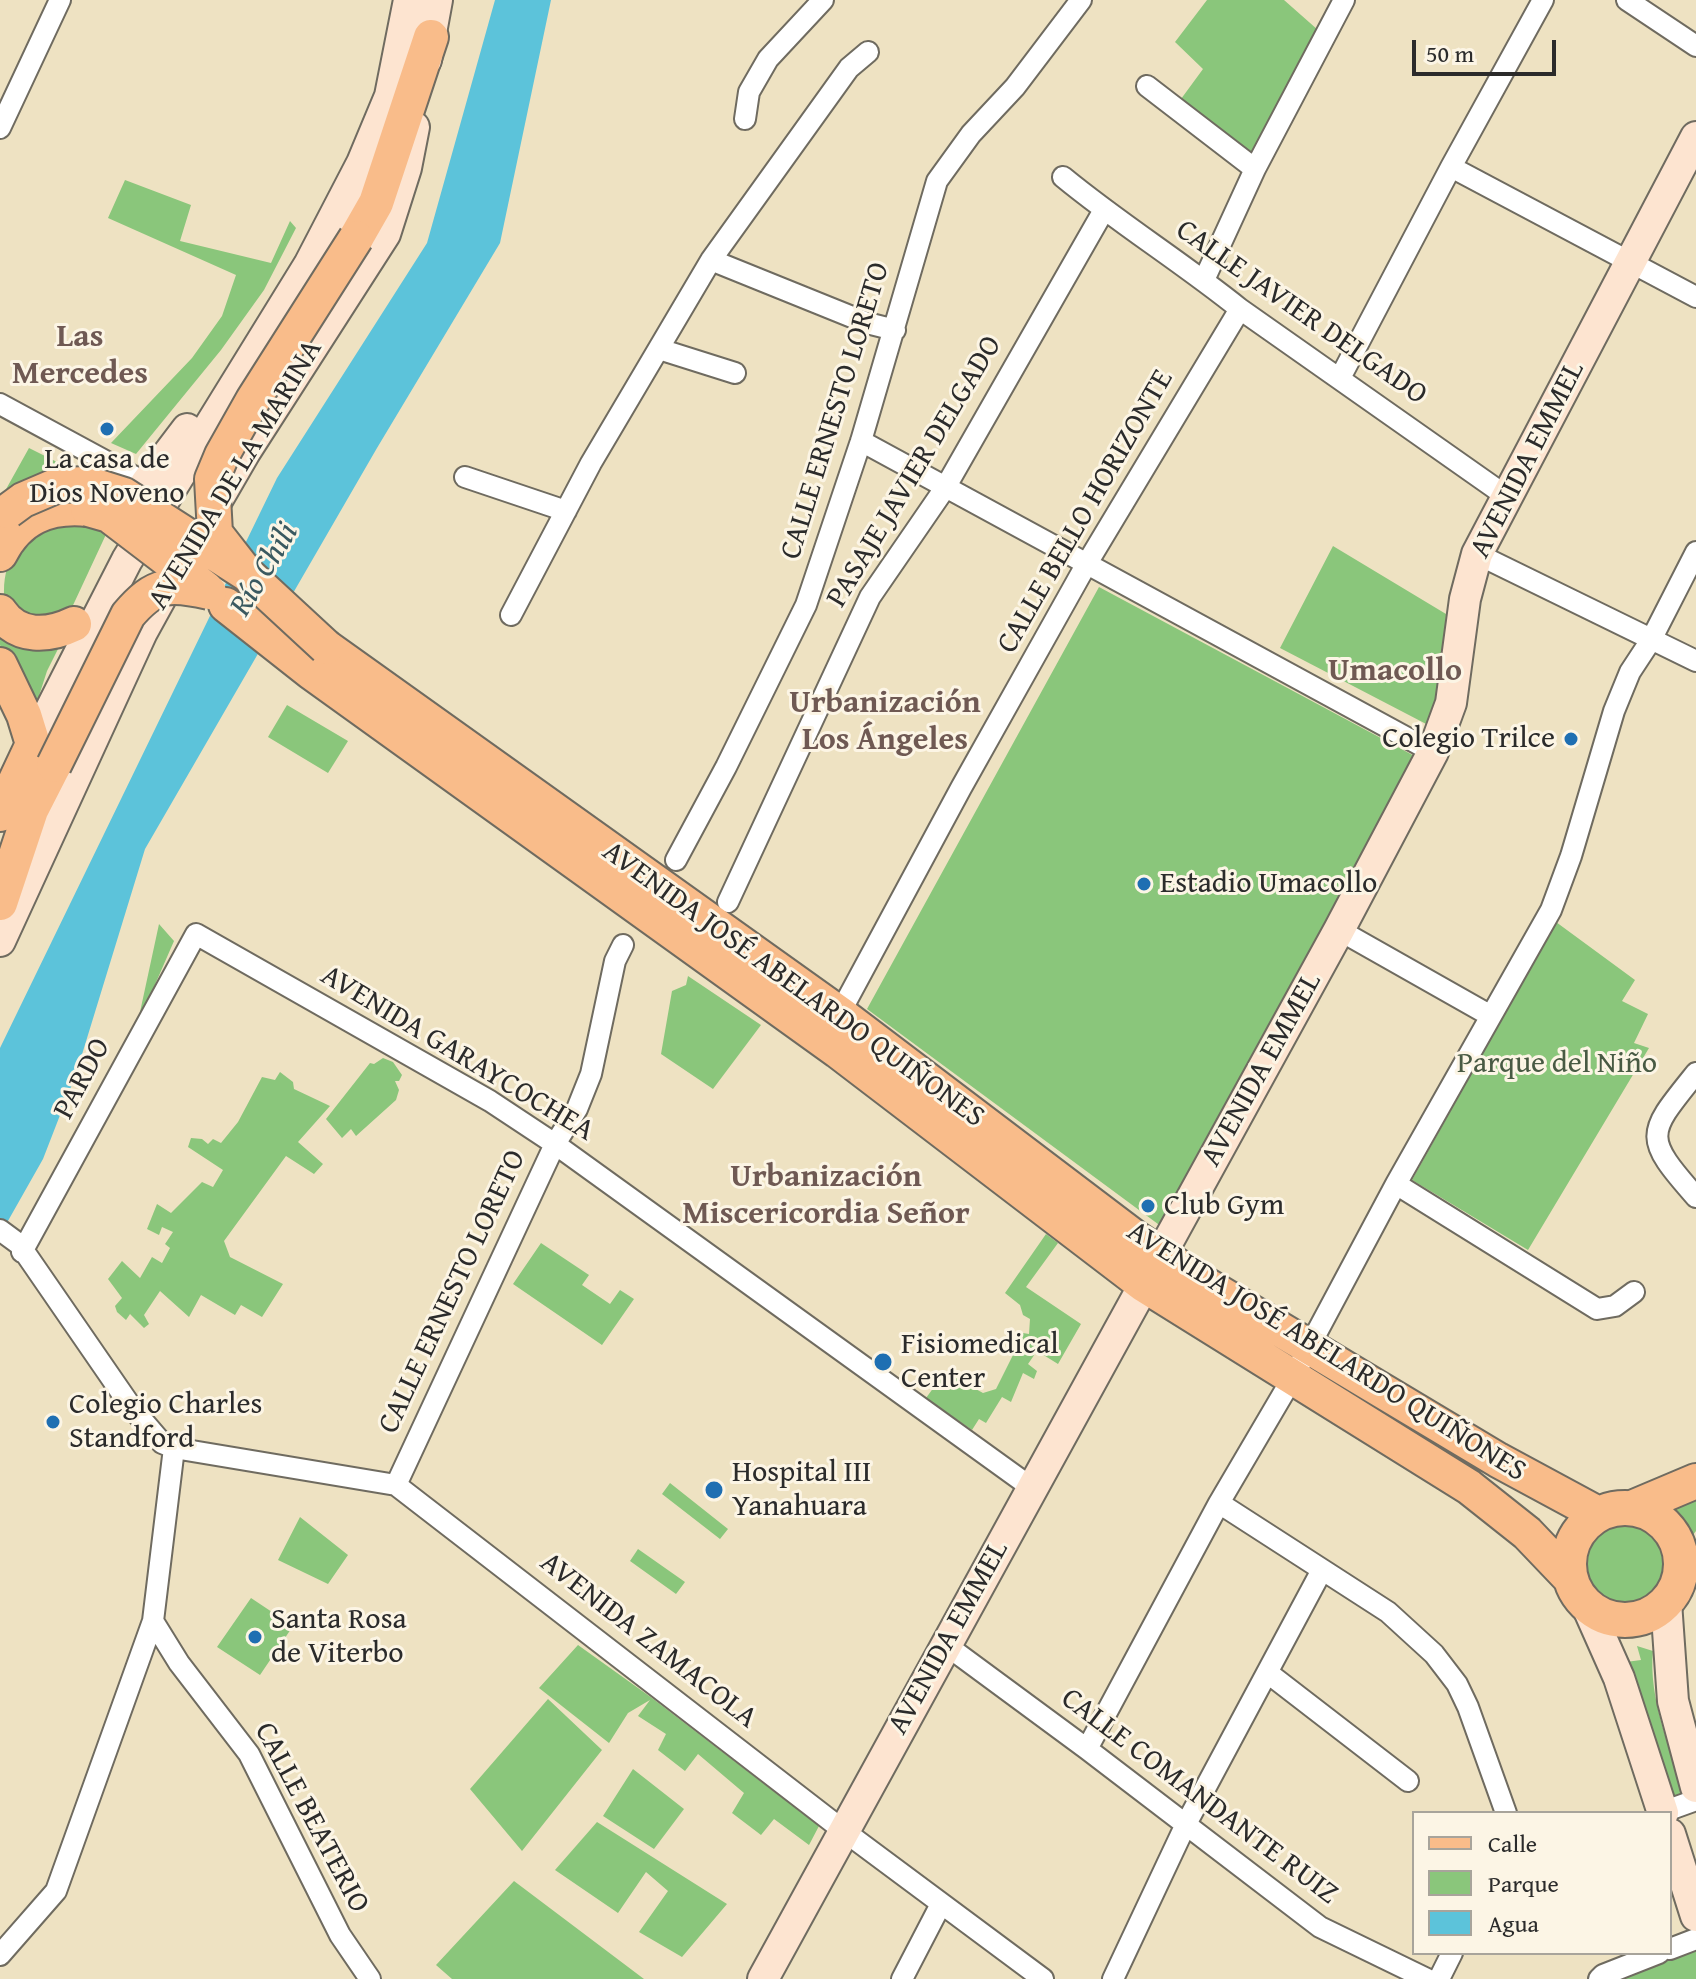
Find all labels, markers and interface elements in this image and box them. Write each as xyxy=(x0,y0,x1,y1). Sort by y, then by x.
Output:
scale bar xyxy=(1416,24,1560,74)
text: 50 m xyxy=(1426,36,1474,71)
street label: CALLE JAVIER DELGADO xyxy=(1169,213,1433,413)
street label: CALLE ERNESTO LORETO xyxy=(774,258,898,564)
district label: Las Mercedes xyxy=(12,319,148,394)
street label: PASAJE JAVIER DELGADO xyxy=(820,330,1010,614)
street label: AVENIDA DE LA MARINA xyxy=(141,334,331,616)
street label: AVENIDA EMMEL xyxy=(1463,356,1593,564)
street label: CALLE BELLO HORIZONTE xyxy=(990,364,1182,660)
marker: La casa de Dios Noveno xyxy=(98,420,116,438)
place label: La casa de Dios Noveno xyxy=(29,442,185,512)
water label: Río Chili xyxy=(222,517,308,623)
district label: Umacollo xyxy=(1328,653,1462,691)
district label: Urbanización Los Ángeles xyxy=(789,685,981,760)
place label: Colegio Trilce xyxy=(1382,721,1555,757)
marker: Colegio Trilce xyxy=(1562,730,1580,748)
street label: AVENIDA JOSÉ ABELARDO QUIÑONES xyxy=(595,834,991,1136)
place label: Estadio Umacollo xyxy=(1160,866,1377,902)
marker: Estadio Umacollo xyxy=(1135,875,1153,893)
street label: AVENIDA GARAYCOCHEA xyxy=(314,958,600,1150)
street label: AVENIDA EMMEL xyxy=(1194,967,1330,1173)
street label: PARDO xyxy=(47,1032,119,1126)
park label: Parque del Niño xyxy=(1457,1046,1657,1082)
street label: CALLE ERNESTO LORETO xyxy=(371,1145,535,1439)
district label: Urbanización Miscericordia Señor xyxy=(682,1159,970,1234)
place label: Club Gym xyxy=(1164,1188,1284,1224)
marker: Club Gym xyxy=(1139,1197,1157,1215)
street label: AVENIDA JOSÉ ABELARDO QUIÑONES xyxy=(1120,1214,1532,1490)
place label: Fisiomedical Center xyxy=(901,1327,1059,1398)
marker: Fisiomedical Center xyxy=(872,1351,894,1373)
place label: Colegio Charles Standford xyxy=(69,1387,262,1458)
marker: Colegio Charles Standford xyxy=(44,1413,62,1431)
place label: Hospital III Yanahuara xyxy=(732,1455,871,1526)
marker: Hospital III Yanahuara xyxy=(703,1479,725,1501)
street label: AVENIDA EMMEL xyxy=(881,1535,1017,1741)
street label: AVENIDA ZAMACOLA xyxy=(532,1545,764,1737)
place label: Santa Rosa de Viterbo xyxy=(271,1602,407,1672)
marker: Santa Rosa de Viterbo xyxy=(246,1628,264,1646)
street label: CALLE COMANDANTE RUIZ xyxy=(1053,1681,1345,1913)
street label: CALLE BEATERIO xyxy=(246,1717,376,1919)
legend xyxy=(1412,1811,1672,1955)
text: Calle xyxy=(1488,1826,1537,1861)
text: Parque xyxy=(1488,1866,1559,1901)
text: Agua xyxy=(1488,1906,1539,1941)

